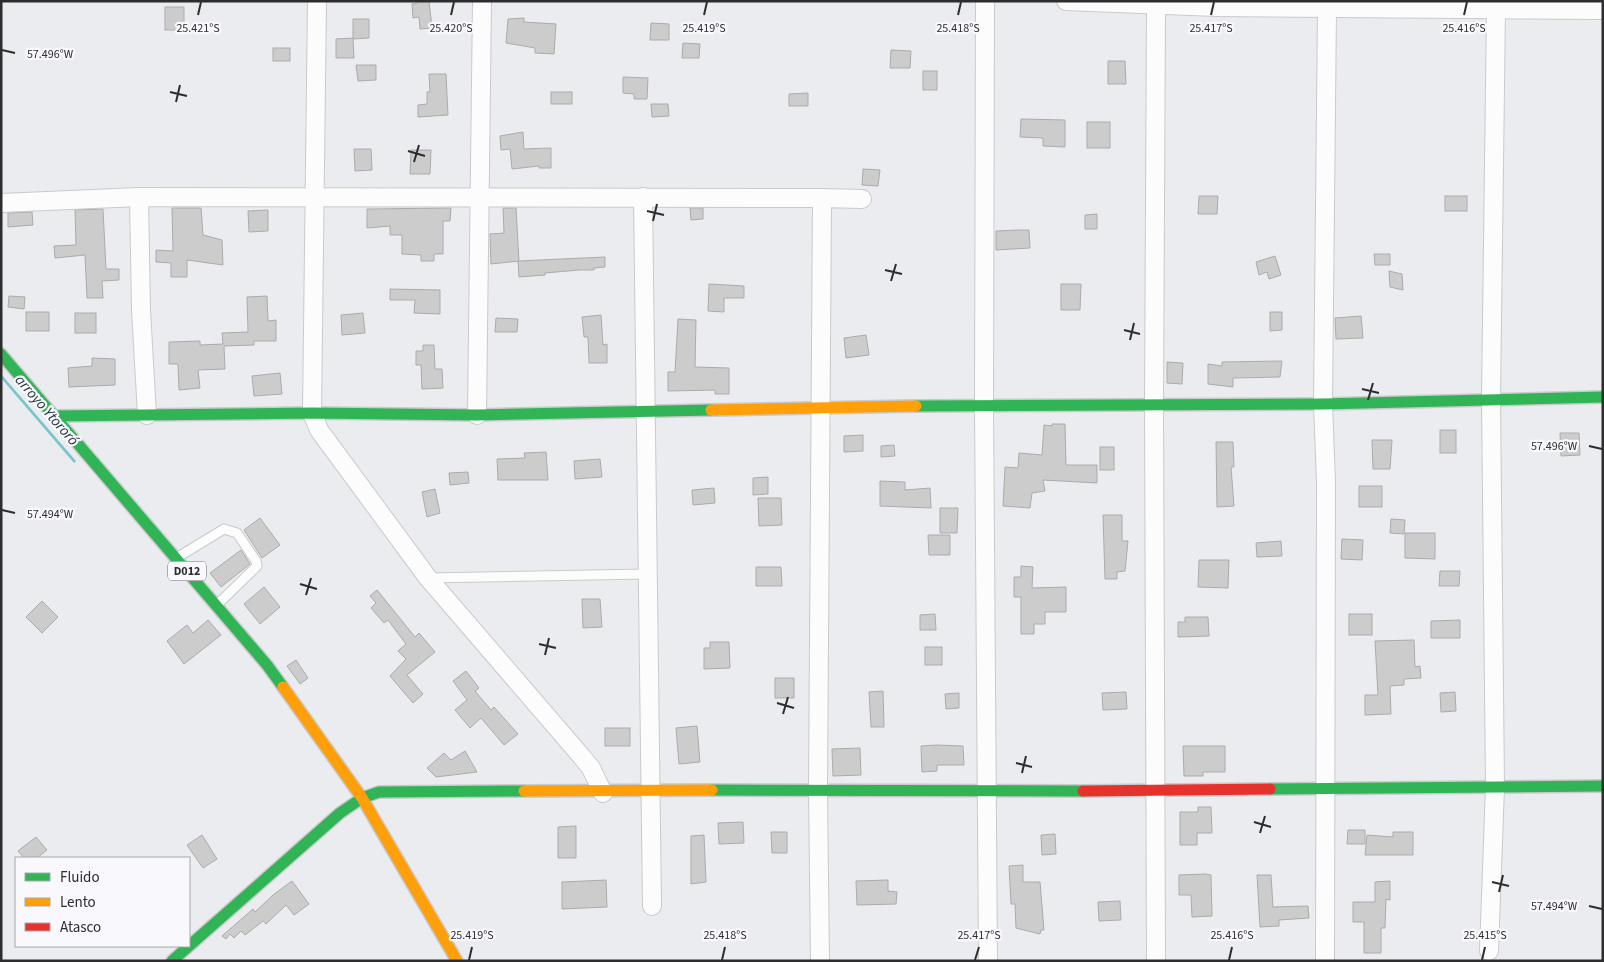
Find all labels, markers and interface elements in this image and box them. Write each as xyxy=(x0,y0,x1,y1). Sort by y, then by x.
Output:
text: 25.421°S xyxy=(176,20,220,37)
text: 25.420°S xyxy=(429,20,473,37)
text: 25.419°S xyxy=(682,20,726,37)
text: 25.418°S xyxy=(936,20,980,37)
text: 25.417°S xyxy=(1189,20,1233,37)
text: 25.416°S xyxy=(1442,20,1486,37)
text: 57.496°W xyxy=(27,46,74,63)
water label: arroyo Ytororó xyxy=(10,370,84,451)
text: 57.496°W xyxy=(1531,438,1578,455)
text: 57.494°W xyxy=(27,506,74,523)
road number: D012 xyxy=(168,562,206,580)
legend xyxy=(15,857,190,947)
text: Fluido xyxy=(60,867,100,888)
text: Lento xyxy=(60,892,96,913)
text: 57.494°W xyxy=(1531,898,1578,915)
text: Atasco xyxy=(60,917,101,938)
text: 25.419°S xyxy=(450,927,494,944)
text: 25.418°S xyxy=(703,927,747,944)
text: 25.417°S xyxy=(957,927,1001,944)
text: 25.416°S xyxy=(1210,927,1254,944)
text: 25.415°S xyxy=(1463,927,1507,944)

